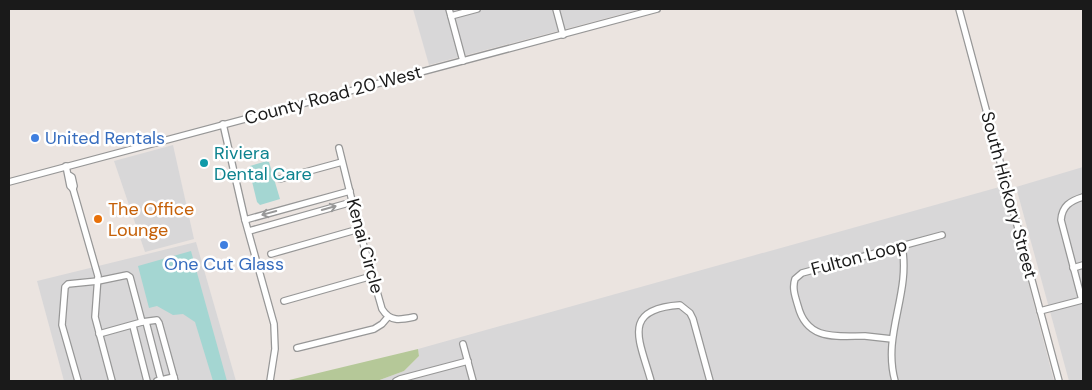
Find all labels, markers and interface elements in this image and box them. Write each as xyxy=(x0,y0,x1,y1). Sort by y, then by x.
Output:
street label: County Road 20 West xyxy=(242,60,424,130)
street label: South Hickory Street xyxy=(975,109,1043,281)
place label: United Rentals xyxy=(45,126,165,150)
marker: United Rentals xyxy=(29,132,41,144)
place label: Riviera Dental Care xyxy=(214,141,312,186)
marker: Riviera Dental Care xyxy=(198,157,210,169)
street label: Kenai Circle xyxy=(341,196,389,296)
place label: The Office Lounge xyxy=(108,197,194,242)
one-way arrow xyxy=(321,203,337,212)
one-way arrow xyxy=(261,209,277,219)
marker: The Office Lounge xyxy=(92,213,104,225)
street label: Fulton Loop xyxy=(808,233,910,281)
marker: One Cut Glass xyxy=(218,239,230,251)
place label: One Cut Glass xyxy=(164,252,284,276)

